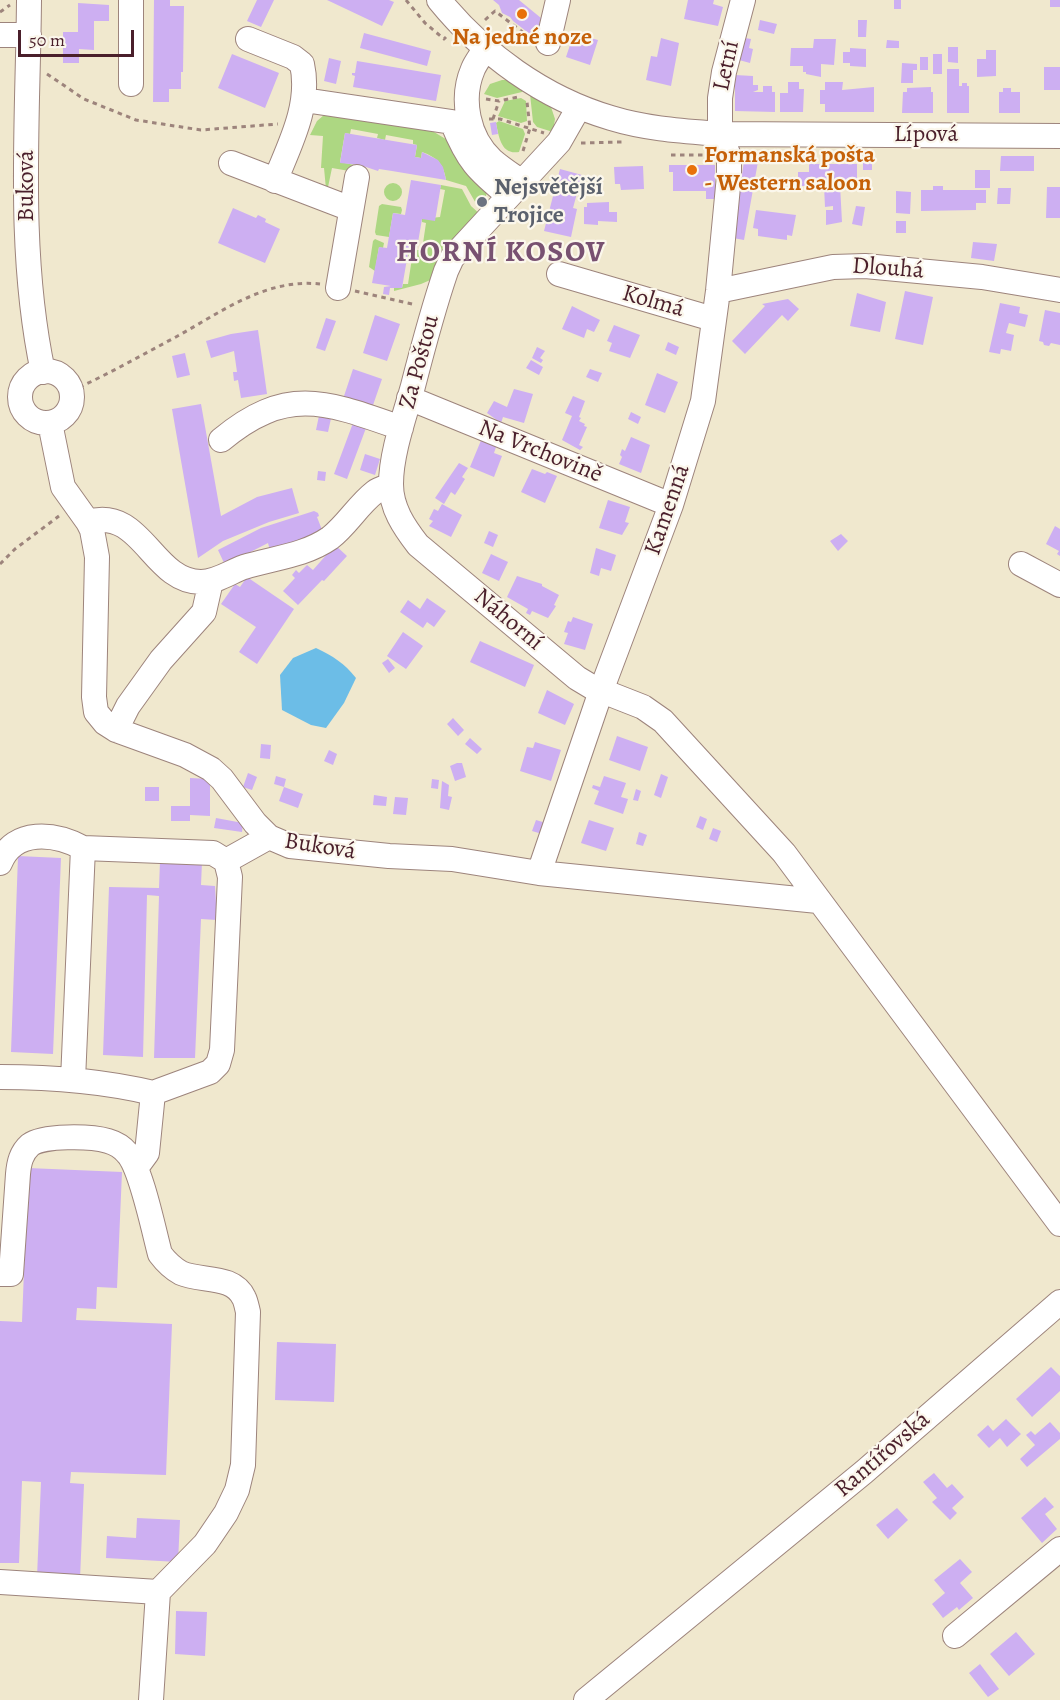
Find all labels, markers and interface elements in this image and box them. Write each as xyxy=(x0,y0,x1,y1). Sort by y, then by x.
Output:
marker: Na jedné noze xyxy=(515,7,529,21)
scale bar xyxy=(21,18,136,56)
place label: Na jedné noze xyxy=(452,24,592,52)
text: 50 m xyxy=(29,28,65,52)
street label: Letní xyxy=(708,38,746,94)
street label: Lípová xyxy=(894,121,958,149)
place label: Formanská pošta - Western saloon xyxy=(704,142,875,198)
street label: Buková xyxy=(13,150,41,222)
marker: Formanská pošta - Western saloon xyxy=(685,163,699,177)
place label: Nejsvětější Trojice xyxy=(494,174,603,230)
marker: Nejsvětější Trojice xyxy=(475,195,489,209)
district label: HORNÍ KOSOV xyxy=(396,236,606,272)
street label: Dlouhá xyxy=(851,252,925,286)
street label: Kolmá xyxy=(619,279,687,325)
street label: Za Poštou xyxy=(394,312,446,412)
street label: Na Vrchovině xyxy=(474,414,606,490)
street label: Kamenná xyxy=(639,461,697,559)
street label: Náhorní xyxy=(467,583,549,657)
street label: Buková xyxy=(282,827,358,867)
street label: Rantířovská xyxy=(830,1406,936,1504)

